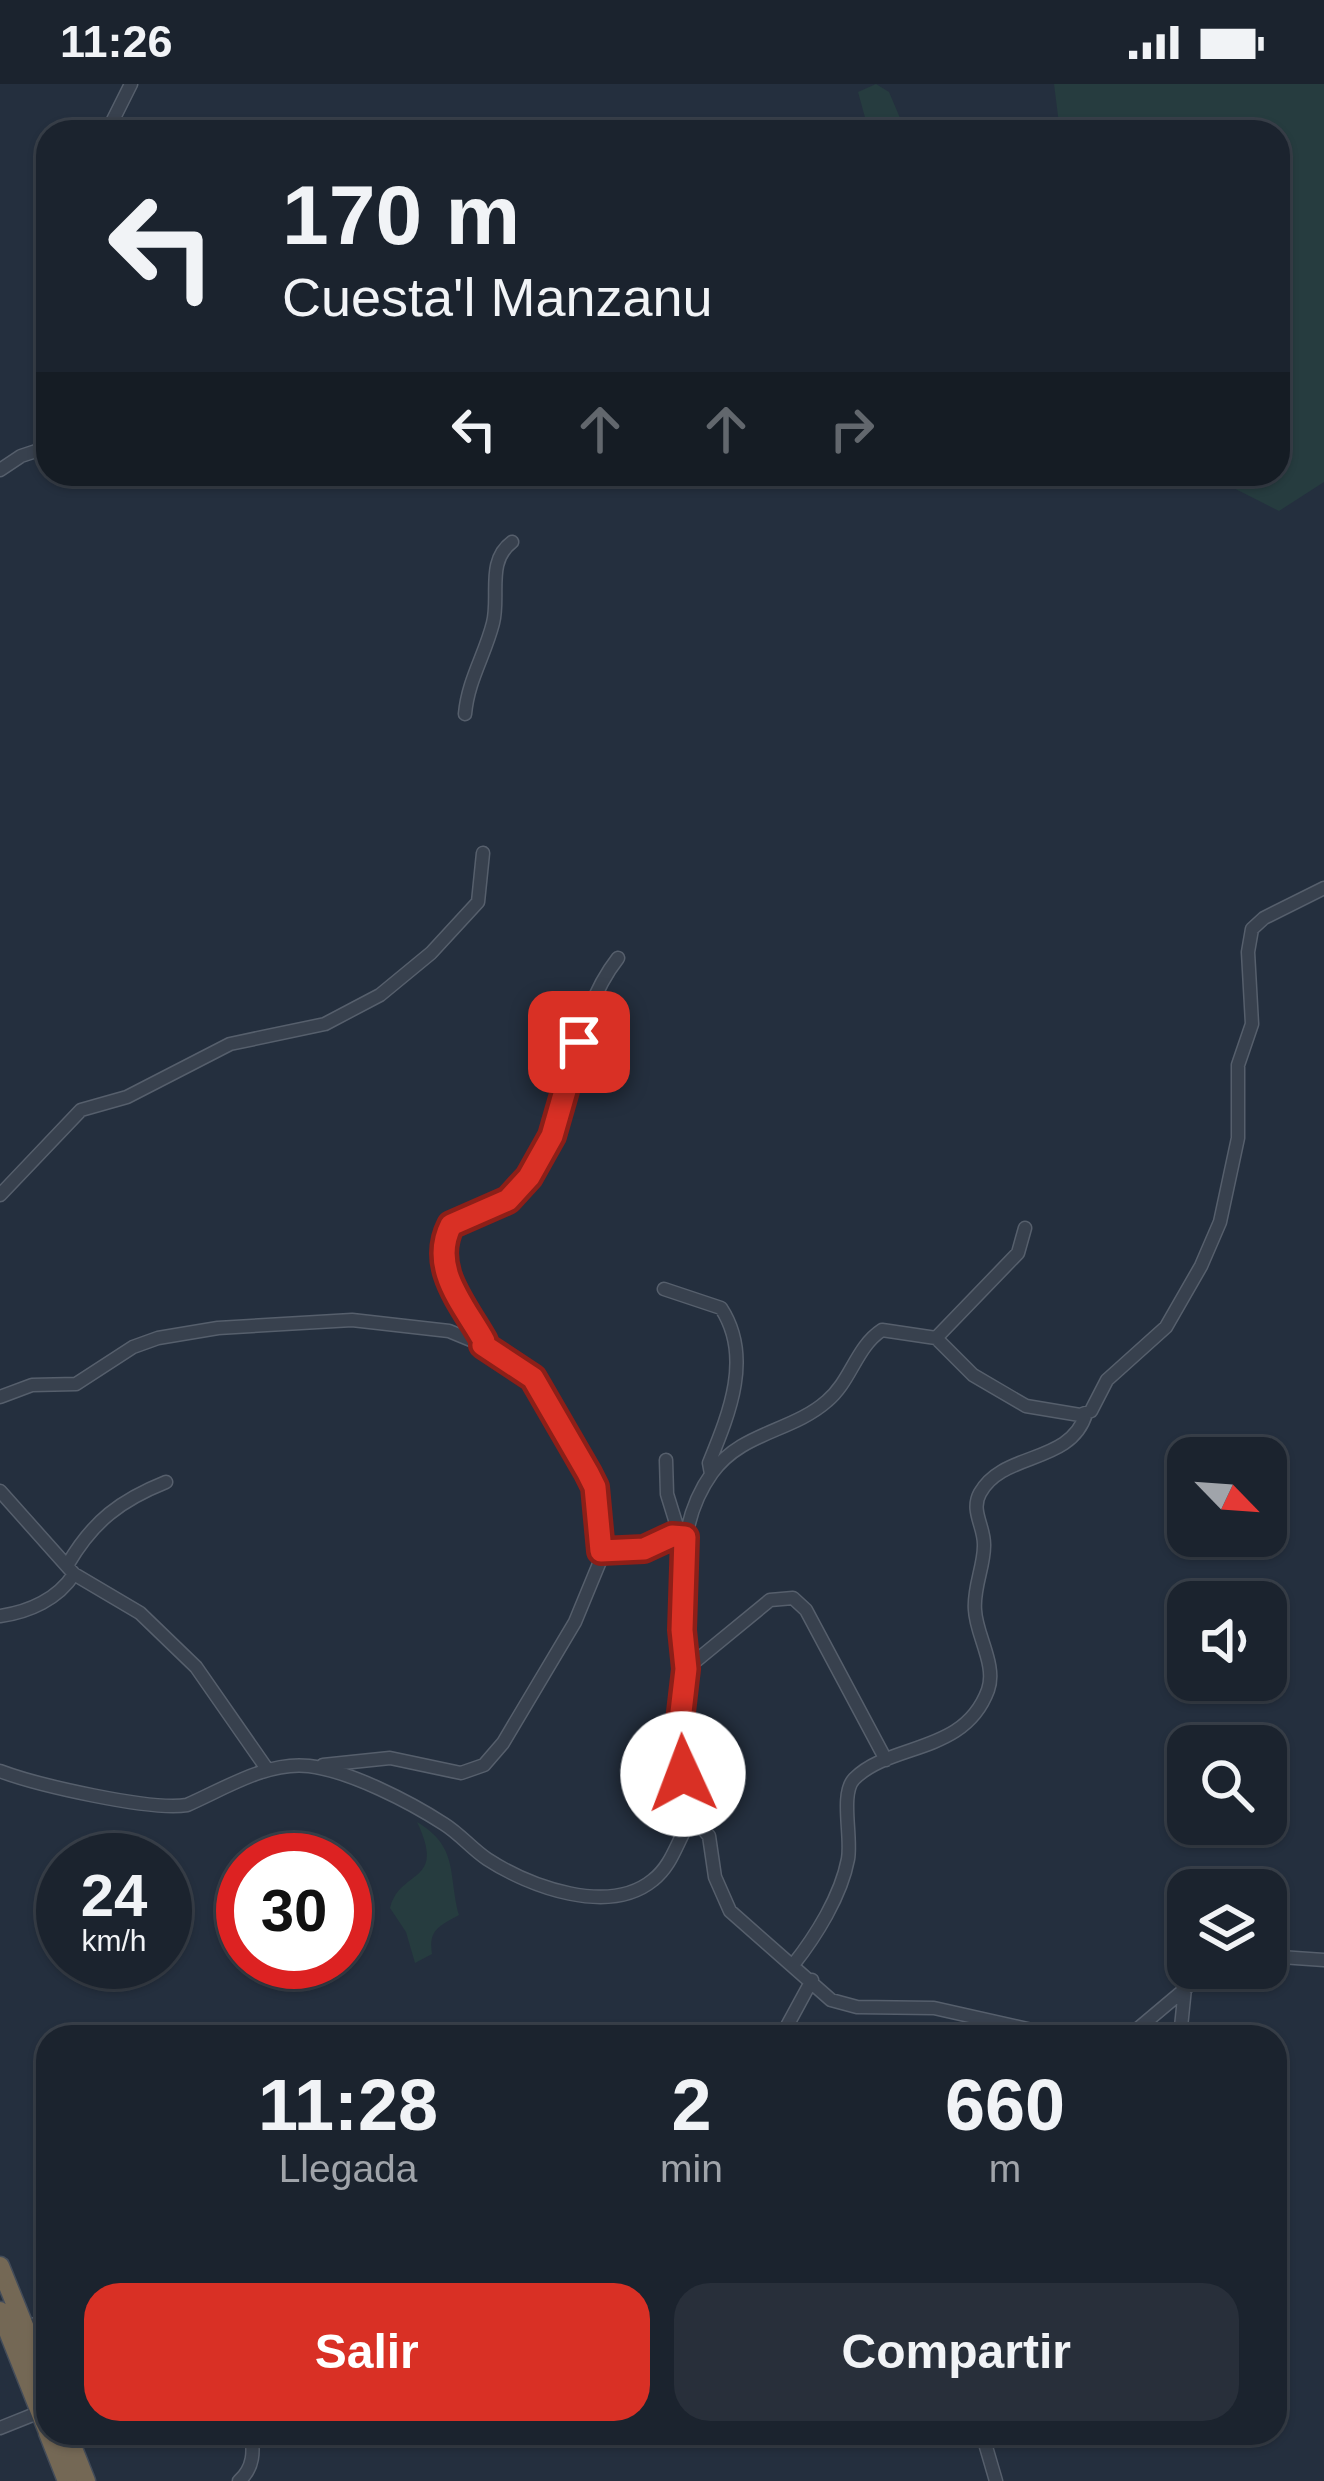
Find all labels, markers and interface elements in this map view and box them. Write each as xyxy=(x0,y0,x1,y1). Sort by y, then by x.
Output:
text: 11:26 xyxy=(60,16,173,67)
icon: left xyxy=(84,168,240,324)
text: 170 m xyxy=(282,168,520,262)
text: Cuesta'l Manzanu xyxy=(282,267,713,327)
icon: left xyxy=(441,396,507,462)
icon: ahead xyxy=(567,396,633,462)
icon: ahead xyxy=(693,396,759,462)
icon: right xyxy=(819,396,885,462)
pin xyxy=(528,991,630,1093)
icon: arrive xyxy=(546,1009,612,1075)
north arrow xyxy=(1167,1437,1287,1557)
map controls xyxy=(1167,1437,1287,1989)
button: sound xyxy=(1167,1581,1287,1701)
position arrow xyxy=(620,1711,746,1837)
button: search xyxy=(1167,1725,1287,1845)
speed limit sign: 30 xyxy=(216,1833,372,1989)
text: 24 xyxy=(81,1862,147,1929)
button: layers xyxy=(1167,1869,1287,1989)
text: km/h xyxy=(81,1924,147,1957)
text: 11:28 xyxy=(258,2065,438,2145)
text: 2 xyxy=(671,2065,712,2145)
text: 660 xyxy=(945,2065,1065,2145)
text: Llegada xyxy=(279,2147,417,2190)
text: min xyxy=(660,2147,723,2190)
text: m xyxy=(989,2147,1021,2190)
button: Salir xyxy=(84,2283,650,2421)
button: Compartir xyxy=(674,2283,1239,2421)

